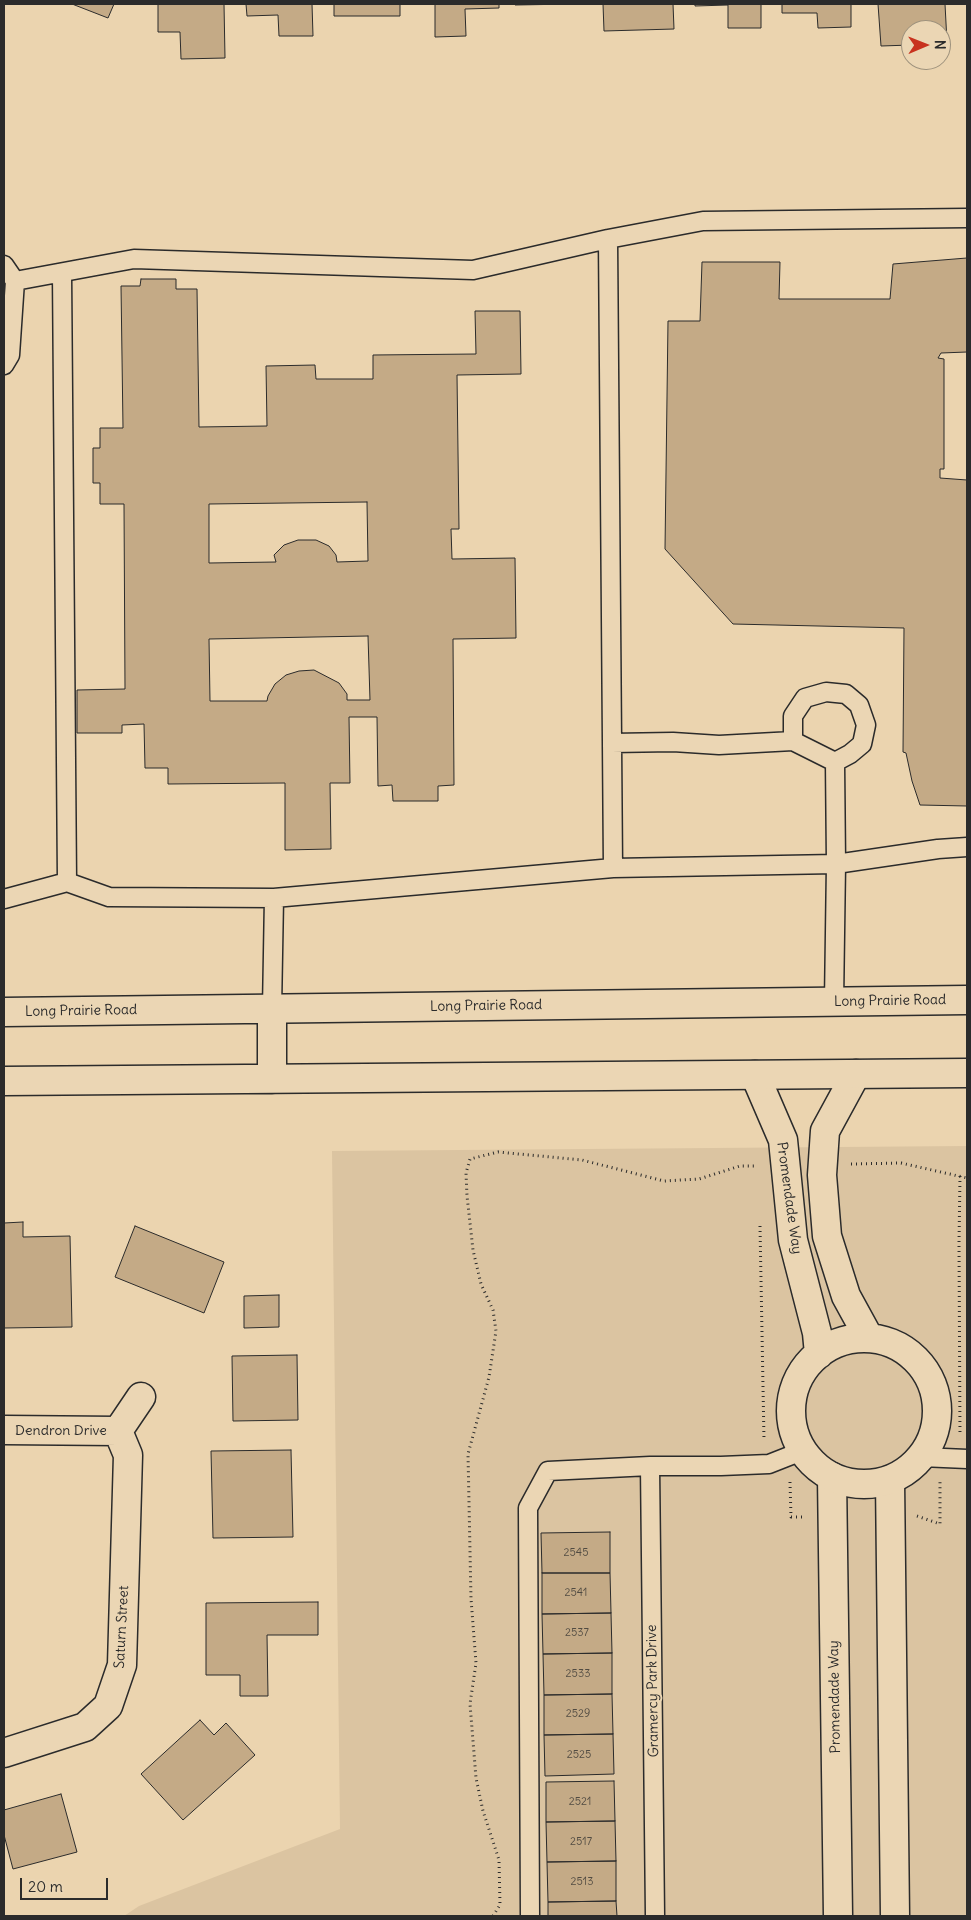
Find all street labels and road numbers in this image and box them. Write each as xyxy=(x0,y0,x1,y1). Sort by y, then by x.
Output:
street label: Long Prairie Road xyxy=(834,992,946,1010)
street label: Long Prairie Road xyxy=(430,997,542,1015)
street label: Long Prairie Road xyxy=(25,1002,137,1020)
street label: Promendade Way xyxy=(773,1141,805,1255)
street label: Dendron Drive xyxy=(15,1423,107,1439)
street label: Saturn Street xyxy=(111,1585,133,1669)
street label: Gramercy Park Drive xyxy=(643,1624,663,1758)
street label: Promendade Way xyxy=(826,1640,844,1754)

